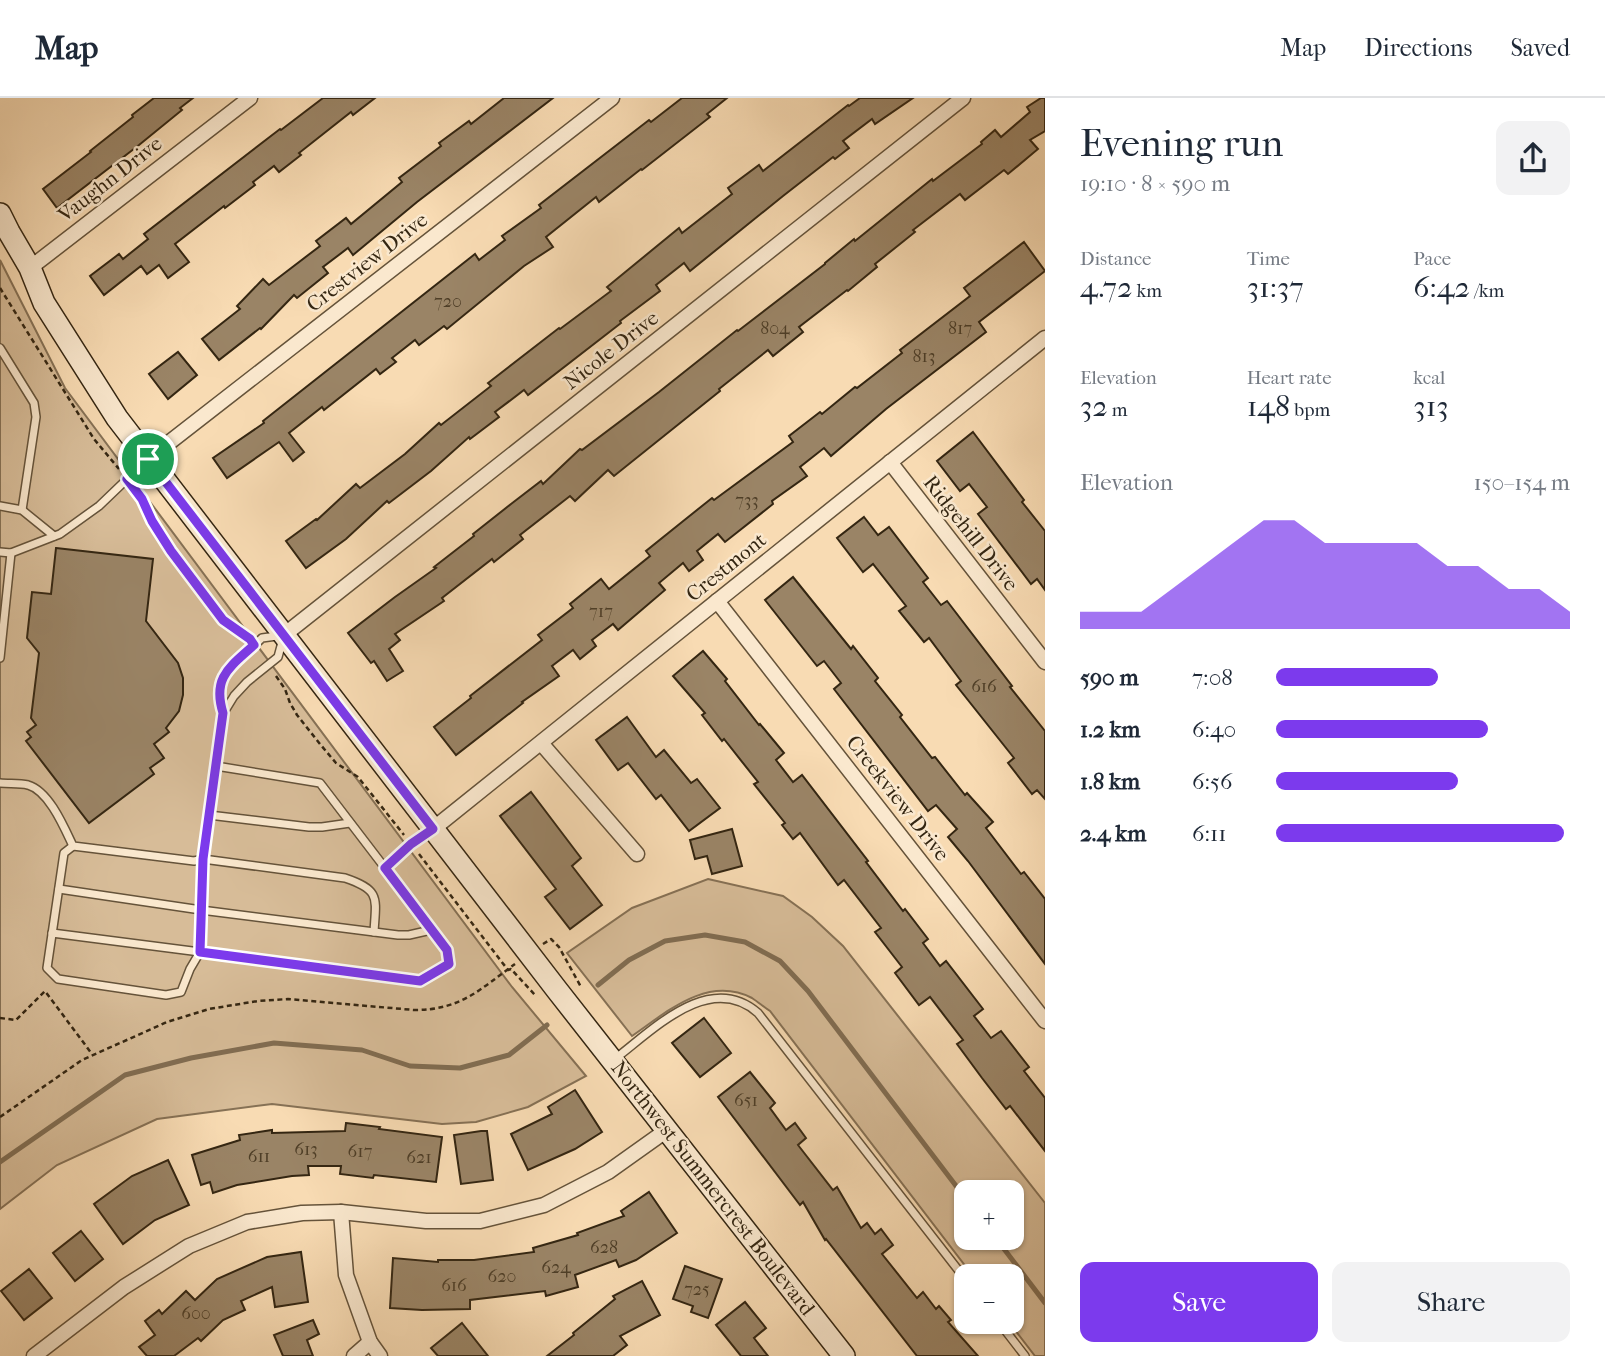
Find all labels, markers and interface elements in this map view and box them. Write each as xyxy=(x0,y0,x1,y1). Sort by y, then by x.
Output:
text: Map xyxy=(35,29,98,68)
text: Map xyxy=(1280,34,1326,62)
text: Directions xyxy=(1364,34,1472,62)
text: Saved xyxy=(1510,34,1570,62)
text: Evening run xyxy=(1080,121,1283,166)
button: share xyxy=(1496,121,1570,195)
street label: Vaughn Drive xyxy=(53,131,167,228)
text: 19:10 · 8 × 590 m xyxy=(1080,170,1230,197)
street label: Crestview Drive xyxy=(302,207,432,317)
text: Distance xyxy=(1080,248,1151,270)
text: Time xyxy=(1247,248,1290,270)
text: Pace xyxy=(1413,248,1451,270)
text: 4.72 xyxy=(1080,270,1132,305)
text: 31:37 xyxy=(1247,270,1304,305)
text: 6:42 xyxy=(1413,270,1470,305)
text: km xyxy=(1132,280,1162,302)
text: /km xyxy=(1470,280,1504,302)
house number: 720 xyxy=(434,291,462,312)
street label: Nicole Drive xyxy=(559,306,663,394)
house number: 804 xyxy=(760,318,790,339)
house number: 817 xyxy=(948,318,972,339)
house number: 813 xyxy=(913,346,935,367)
text: Elevation xyxy=(1080,367,1157,389)
text: Heart rate xyxy=(1247,367,1332,389)
text: kcal xyxy=(1413,367,1445,389)
text: 32 xyxy=(1080,389,1108,424)
text: 148 xyxy=(1247,389,1290,424)
text: 313 xyxy=(1413,389,1449,424)
text: m xyxy=(1108,399,1128,421)
text: bpm xyxy=(1290,399,1330,421)
pin xyxy=(118,429,178,489)
icon: arrive xyxy=(129,440,167,478)
text: Elevation xyxy=(1080,469,1173,496)
text: 150–154 m xyxy=(1474,469,1570,496)
street label: Ridgehill Drive xyxy=(919,471,1023,595)
house number: 733 xyxy=(735,490,759,511)
street label: Crestmont xyxy=(681,527,771,607)
house number: 717 xyxy=(589,601,613,622)
text: 590 m xyxy=(1080,664,1139,691)
text: 7:08 xyxy=(1192,664,1233,691)
house number: 616 xyxy=(971,676,997,697)
text: 1.2 km xyxy=(1080,716,1140,743)
text: 6:40 xyxy=(1192,716,1236,743)
street label: Creekview Drive xyxy=(842,730,954,866)
text: 1.8 km xyxy=(1080,768,1140,795)
text: 6:56 xyxy=(1192,768,1232,795)
text: 2.4 km xyxy=(1080,820,1146,847)
text: 6:11 xyxy=(1192,820,1226,847)
street label: Northwest Summercrest Boulevard xyxy=(606,1056,820,1320)
house number: 651 xyxy=(734,1090,758,1111)
house number: 613 xyxy=(294,1139,318,1160)
house number: 617 xyxy=(348,1141,373,1162)
house number: 611 xyxy=(248,1146,270,1167)
house number: 621 xyxy=(406,1147,432,1168)
map controls xyxy=(954,1180,1024,1334)
button: + xyxy=(954,1180,1024,1250)
house number: 628 xyxy=(590,1237,618,1258)
house number: 624 xyxy=(541,1257,571,1278)
button: Save xyxy=(1080,1262,1318,1342)
button: Share xyxy=(1332,1262,1570,1342)
button: − xyxy=(954,1264,1024,1334)
house number: 620 xyxy=(488,1266,516,1287)
house number: 616 xyxy=(441,1275,467,1296)
house number: 725 xyxy=(684,1279,710,1300)
house number: 600 xyxy=(181,1303,211,1324)

